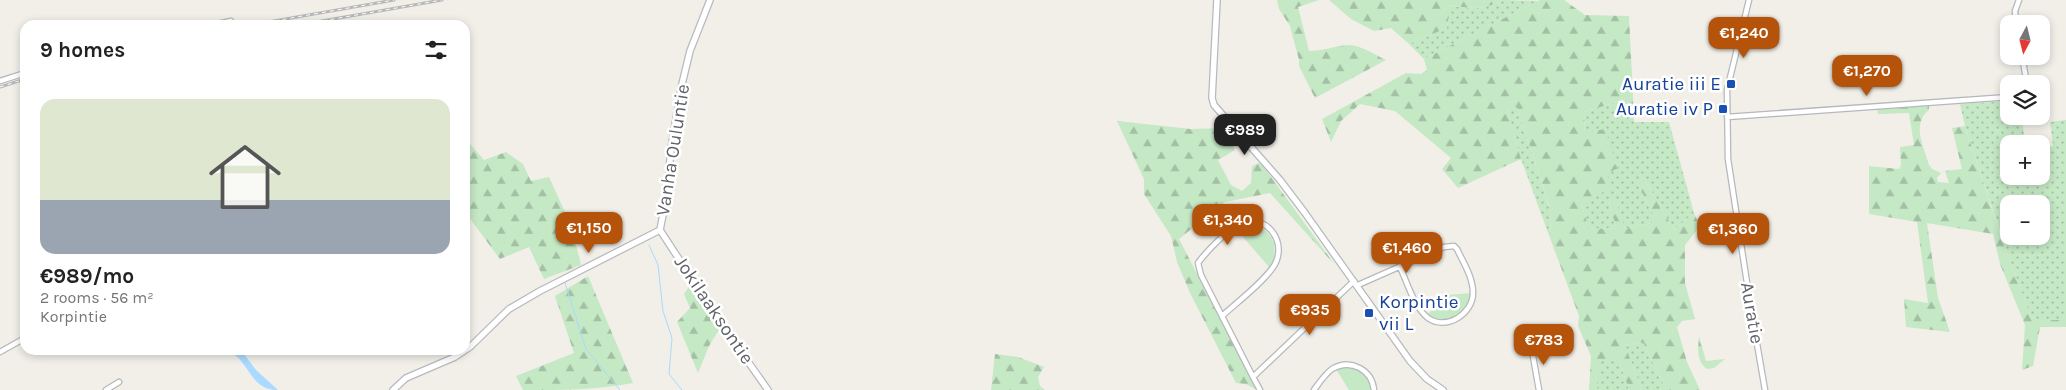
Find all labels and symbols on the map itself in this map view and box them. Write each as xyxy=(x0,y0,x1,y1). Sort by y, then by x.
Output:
north arrow xyxy=(2000,15,2050,65)
pin: €1,240 xyxy=(1703,17,1785,59)
pin: €1,270 xyxy=(1826,54,1908,97)
place label: Auratie iii E xyxy=(1622,73,1721,95)
marker: Auratie iii E xyxy=(1725,78,1737,90)
street label: Vanha Ouluntie xyxy=(652,83,694,217)
place label: Auratie iv P xyxy=(1616,98,1713,120)
marker: Auratie iv P xyxy=(1717,103,1729,115)
pin: €989 xyxy=(1215,114,1275,156)
pin: €1,340 xyxy=(1187,204,1269,246)
pin: €1,150 xyxy=(548,212,630,254)
pin: €1,360 xyxy=(1692,212,1774,255)
pin: €1,460 xyxy=(1366,232,1448,274)
street label: Jokilaaksontie xyxy=(670,252,758,368)
street label: Auratie xyxy=(1736,280,1768,346)
place label: Korpintie vii L xyxy=(1379,291,1459,335)
pin: €935 xyxy=(1280,294,1340,336)
marker: Korpintie vii L xyxy=(1363,307,1375,319)
pin: €783 xyxy=(1514,324,1574,366)

